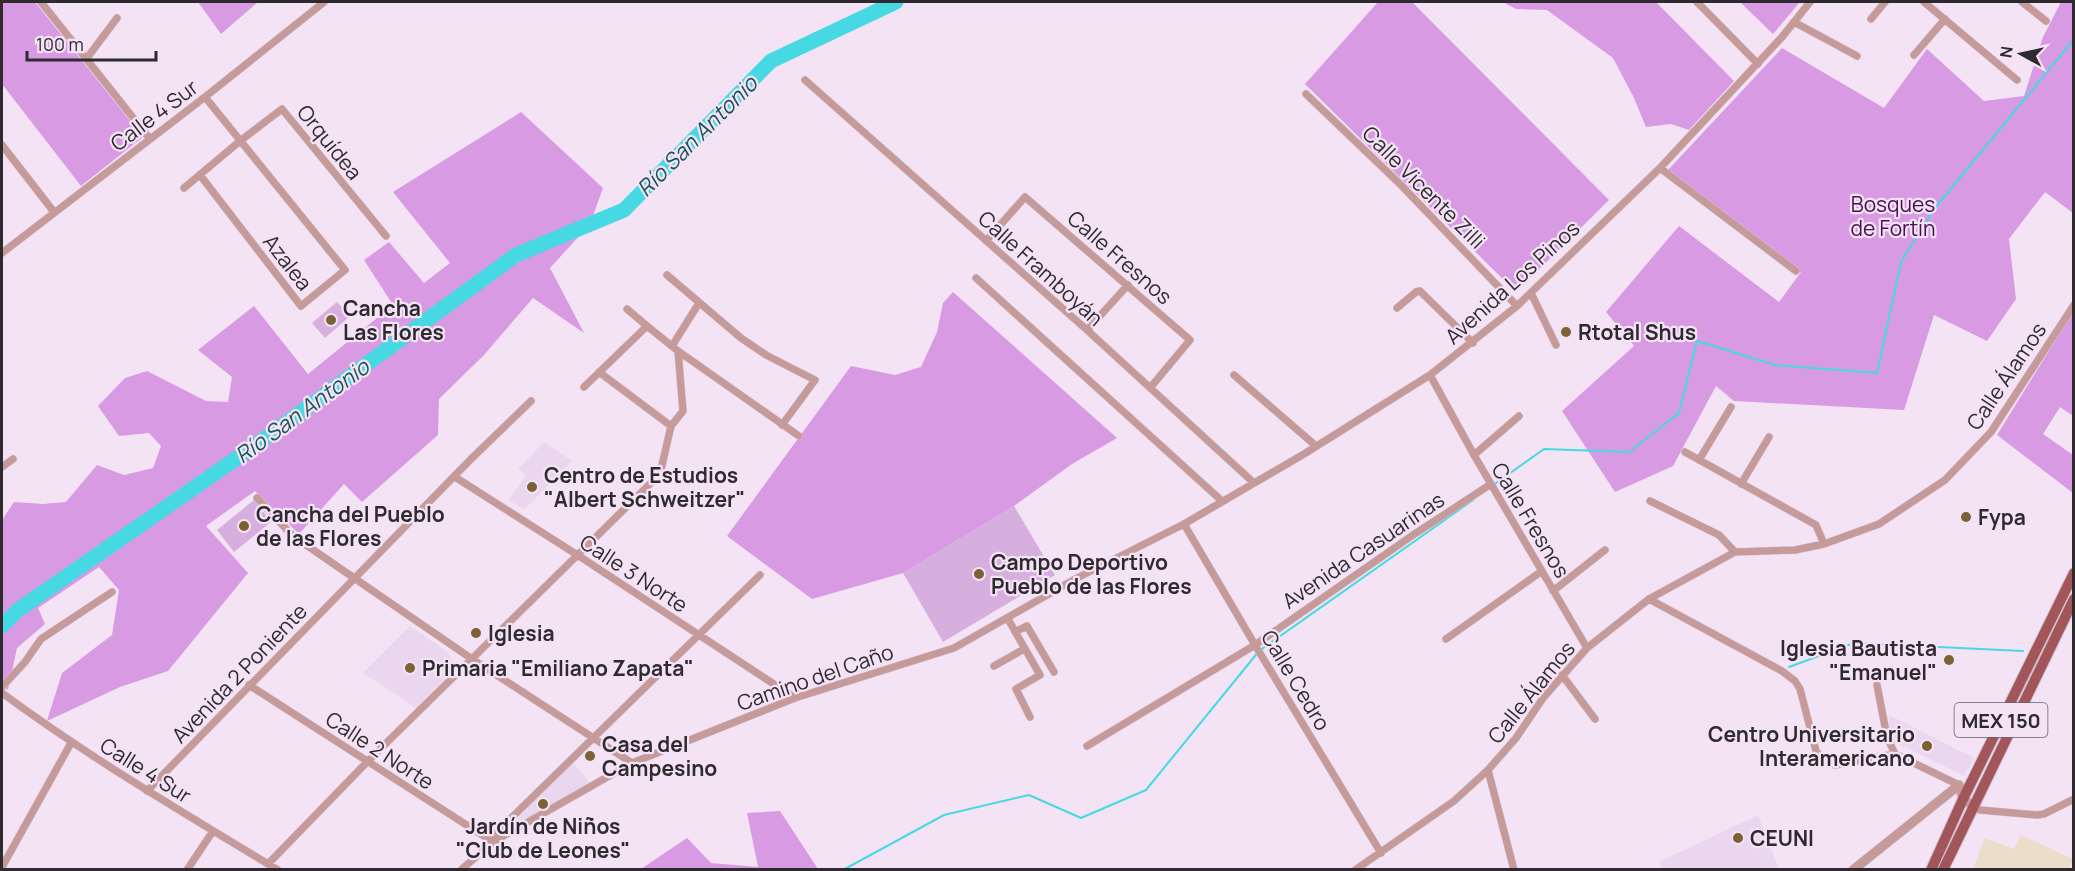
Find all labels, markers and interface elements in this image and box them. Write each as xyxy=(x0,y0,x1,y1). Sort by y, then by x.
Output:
scale bar xyxy=(27,24,156,62)
north arrow xyxy=(1991,24,2051,84)
text: 100 m xyxy=(36,32,84,56)
text: N xyxy=(1994,45,2018,59)
water label: Río San Antonio xyxy=(630,68,765,203)
street label: Calle 4 Sur xyxy=(105,73,204,157)
street label: Orquídea xyxy=(291,99,369,185)
street label: Calle Vicente Zilli xyxy=(1357,120,1491,254)
park label: Bosques de Fortín xyxy=(1851,190,1935,242)
street label: Calle Framboyán xyxy=(972,204,1110,332)
street label: Calle Fresnos xyxy=(1062,204,1178,310)
street label: Avenida Los Pinos xyxy=(1439,214,1585,350)
street label: Azalea xyxy=(257,228,319,296)
place label: Cancha Las Flores xyxy=(343,294,444,346)
marker: Cancha Las Flores xyxy=(324,313,338,327)
street label: Calle Álamos xyxy=(1960,317,2052,435)
place label: Rtotal Shus xyxy=(1578,318,1696,346)
marker: Rtotal Shus xyxy=(1559,325,1573,339)
water label: Río San Antonio xyxy=(229,351,377,470)
street label: Calle Fresnos xyxy=(1486,457,1576,583)
place label: Centro de Estudios "Albert Schweitzer" xyxy=(544,461,745,513)
marker: Centro de Estudios "Albert Schweitzer" xyxy=(525,480,539,494)
street label: Avenida Casuarinas xyxy=(1276,485,1450,615)
place label: Cancha del Pueblo de las Flores xyxy=(256,500,445,552)
place label: Fypa xyxy=(1978,503,2026,531)
marker: Fypa xyxy=(1959,510,1973,524)
marker: Cancha del Pueblo de las Flores xyxy=(237,519,251,533)
street label: Calle 3 Norte xyxy=(575,528,693,618)
place label: Campo Deportivo Pueblo de las Flores xyxy=(991,548,1192,600)
marker: Campo Deportivo Pueblo de las Flores xyxy=(972,567,986,581)
street label: Avenida 2 Poniente xyxy=(165,597,313,749)
place label: Iglesia xyxy=(488,619,555,647)
street label: Calle Cedro xyxy=(1255,625,1337,735)
marker: Iglesia xyxy=(469,626,483,640)
place label: Iglesia Bautista "Emanuel" xyxy=(1780,634,1937,686)
street label: Calle Álamos xyxy=(1481,635,1581,749)
street label: Camino del Caño xyxy=(733,637,897,717)
marker: Iglesia Bautista "Emanuel" xyxy=(1942,653,1956,667)
place label: Primaria "Emiliano Zapata" xyxy=(422,654,694,682)
marker: Primaria "Emiliano Zapata" xyxy=(403,661,417,675)
road number: MEX 150 xyxy=(1954,703,2048,737)
street label: Calle 2 Norte xyxy=(320,705,440,795)
place label: Centro Universitario Interamericano xyxy=(1708,720,1915,772)
place label: Casa del Campesino xyxy=(602,730,717,782)
street label: Calle 4 Sur xyxy=(95,731,197,809)
marker: Centro Universitario Interamericano xyxy=(1920,739,1934,753)
marker: Casa del Campesino xyxy=(583,749,597,763)
marker: Jardín de Niños "Club de Leones" xyxy=(536,797,550,811)
place label: Jardín de Niños "Club de Leones" xyxy=(456,812,630,864)
place label: CEUNI xyxy=(1750,824,1814,852)
marker: CEUNI xyxy=(1731,831,1745,845)

